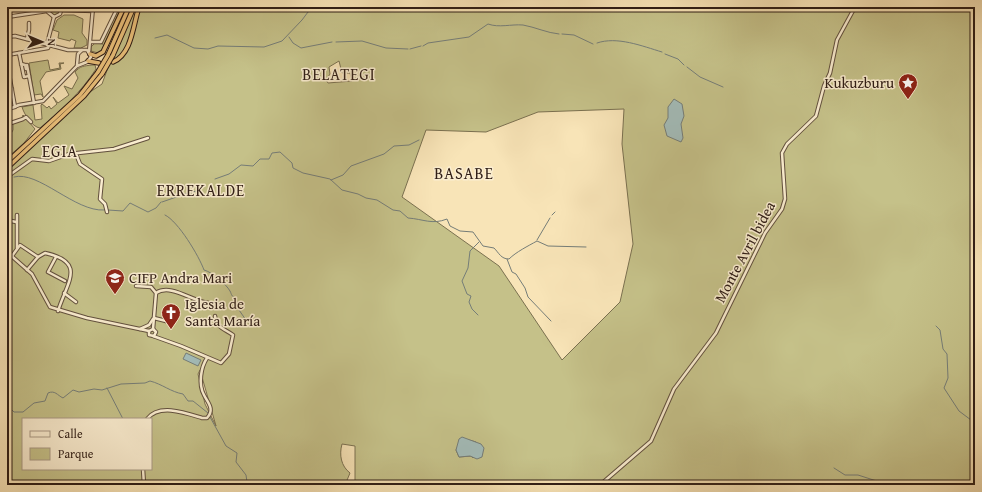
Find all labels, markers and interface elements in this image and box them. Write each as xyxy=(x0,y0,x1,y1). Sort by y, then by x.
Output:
north arrow xyxy=(22,22,62,62)
text: N xyxy=(44,38,60,47)
district label: BELATEGI xyxy=(302,62,376,86)
place label: Kukuzburu xyxy=(825,72,895,93)
place icon: Kukuzburu xyxy=(897,72,919,100)
district label: EGIA xyxy=(42,139,78,163)
district label: BASABE xyxy=(434,161,494,185)
district label: ERREKALDE xyxy=(157,178,245,202)
street label: Monte Avril bidea xyxy=(709,197,780,306)
school or university icon: CIFP Andra Mari xyxy=(104,267,126,295)
place label: CIFP Andra Mari xyxy=(129,267,232,288)
place label: Iglesia de Santa María xyxy=(185,293,260,331)
church icon: Iglesia de Santa María xyxy=(160,302,182,330)
legend xyxy=(22,418,152,470)
text: Calle xyxy=(58,425,83,442)
text: Parque xyxy=(58,445,94,462)

